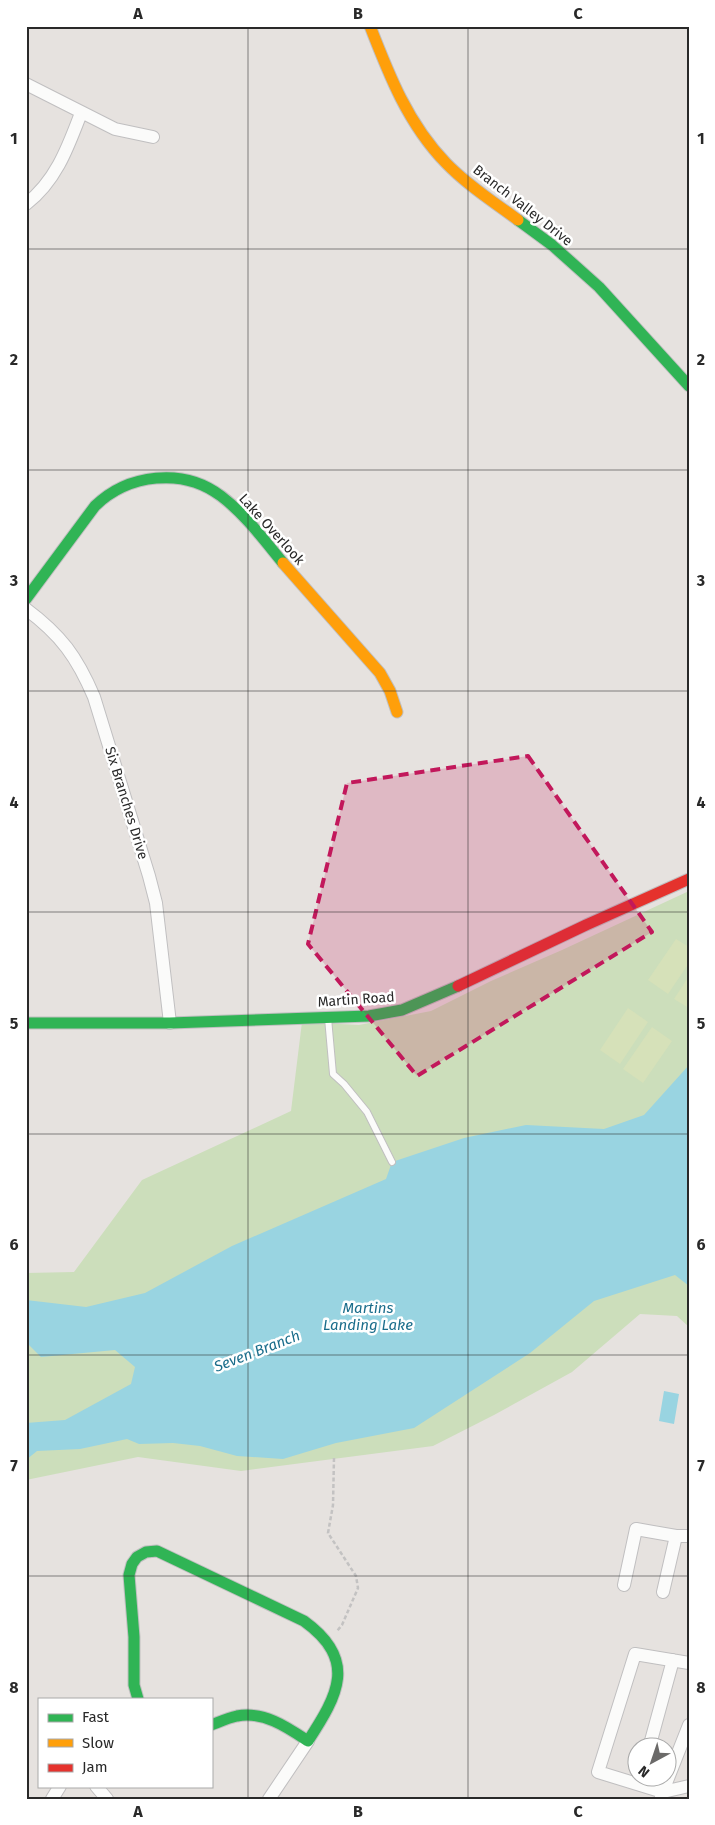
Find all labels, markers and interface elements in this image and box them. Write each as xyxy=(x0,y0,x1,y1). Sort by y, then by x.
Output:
text: A xyxy=(132,4,143,23)
text: B xyxy=(353,4,363,23)
text: C xyxy=(573,4,583,23)
text: 1 xyxy=(10,129,18,148)
text: 1 xyxy=(697,129,705,148)
street label: Branch Valley Drive xyxy=(470,161,576,250)
text: 2 xyxy=(10,350,18,369)
text: 2 xyxy=(697,350,705,369)
street label: Lake Overlook xyxy=(235,490,309,569)
text: 3 xyxy=(9,571,18,590)
text: 3 xyxy=(696,571,705,590)
street label: Six Branches Drive xyxy=(101,745,152,862)
text: 4 xyxy=(9,793,19,812)
text: 4 xyxy=(696,793,706,812)
street label: Martin Road xyxy=(317,988,395,1011)
text: 5 xyxy=(10,1014,19,1033)
text: 5 xyxy=(697,1014,706,1033)
text: 6 xyxy=(9,1235,19,1254)
text: 6 xyxy=(696,1235,706,1254)
water label: Martins Landing Lake xyxy=(323,1299,413,1334)
water label: Seven Branch xyxy=(211,1326,303,1376)
text: 7 xyxy=(10,1456,18,1475)
text: 7 xyxy=(697,1456,705,1475)
text: 8 xyxy=(9,1678,19,1697)
text: 8 xyxy=(696,1678,706,1697)
legend xyxy=(38,1698,212,1788)
text: Fast xyxy=(82,1708,109,1726)
text: Slow xyxy=(82,1734,114,1752)
north arrow xyxy=(628,1738,678,1788)
text: Jam xyxy=(82,1758,108,1776)
text: N xyxy=(635,1762,653,1781)
text: A xyxy=(132,1802,143,1821)
text: B xyxy=(353,1802,363,1821)
text: C xyxy=(573,1802,583,1821)

